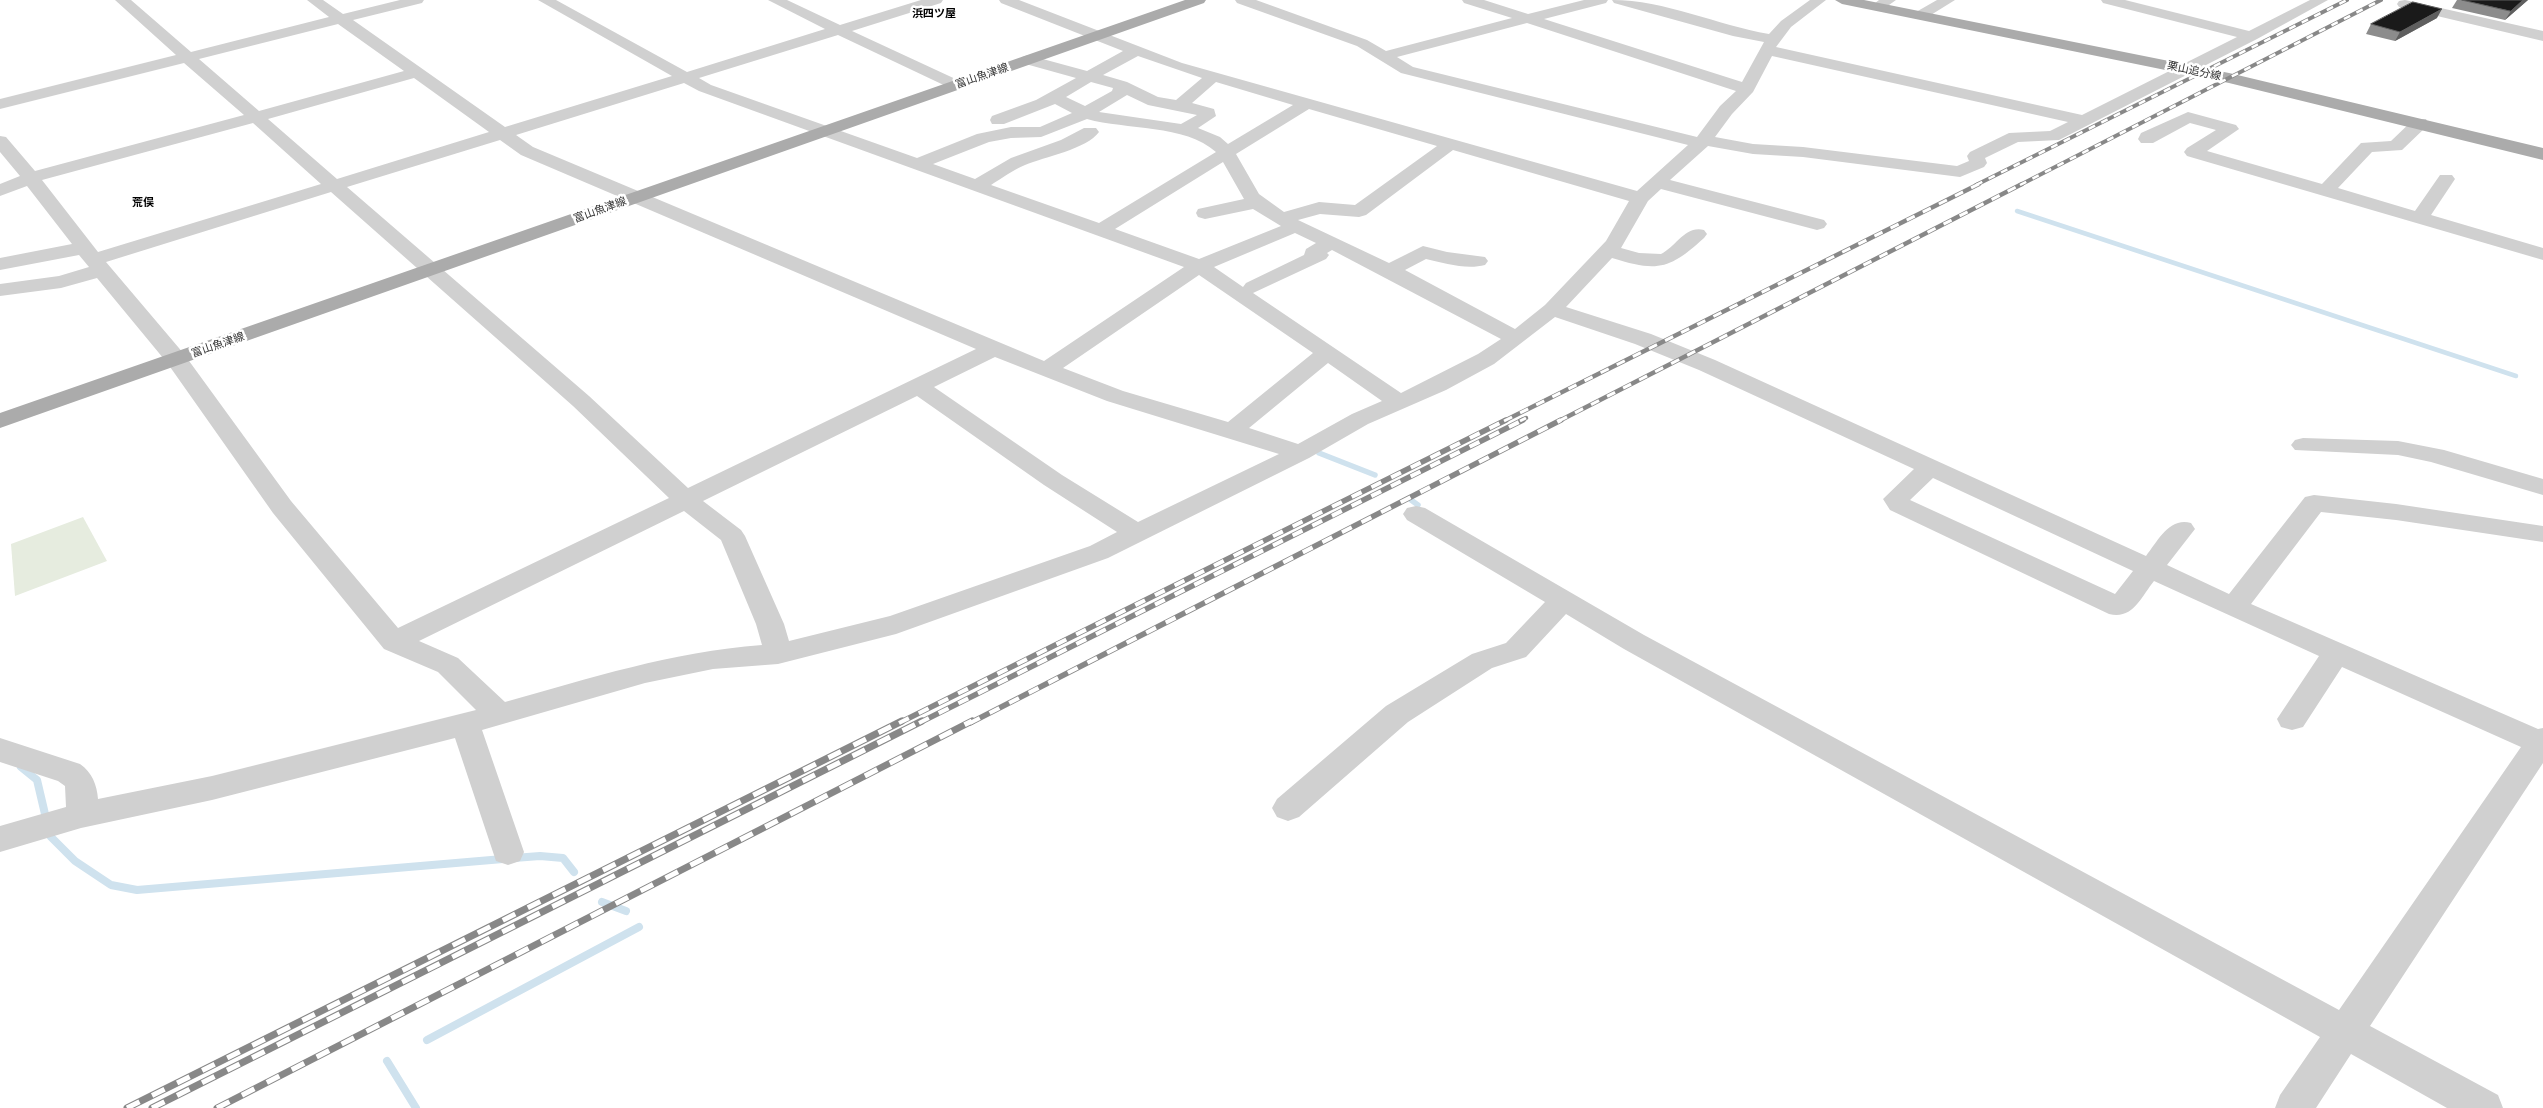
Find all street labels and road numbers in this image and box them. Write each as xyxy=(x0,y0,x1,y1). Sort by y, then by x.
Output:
street label: 栗山追分線 xyxy=(2166,59,2222,83)
street label: 富山魚津線 xyxy=(954,61,1010,91)
street label: 富山魚津線 xyxy=(572,194,628,226)
street label: 富山魚津線 xyxy=(190,330,246,360)

